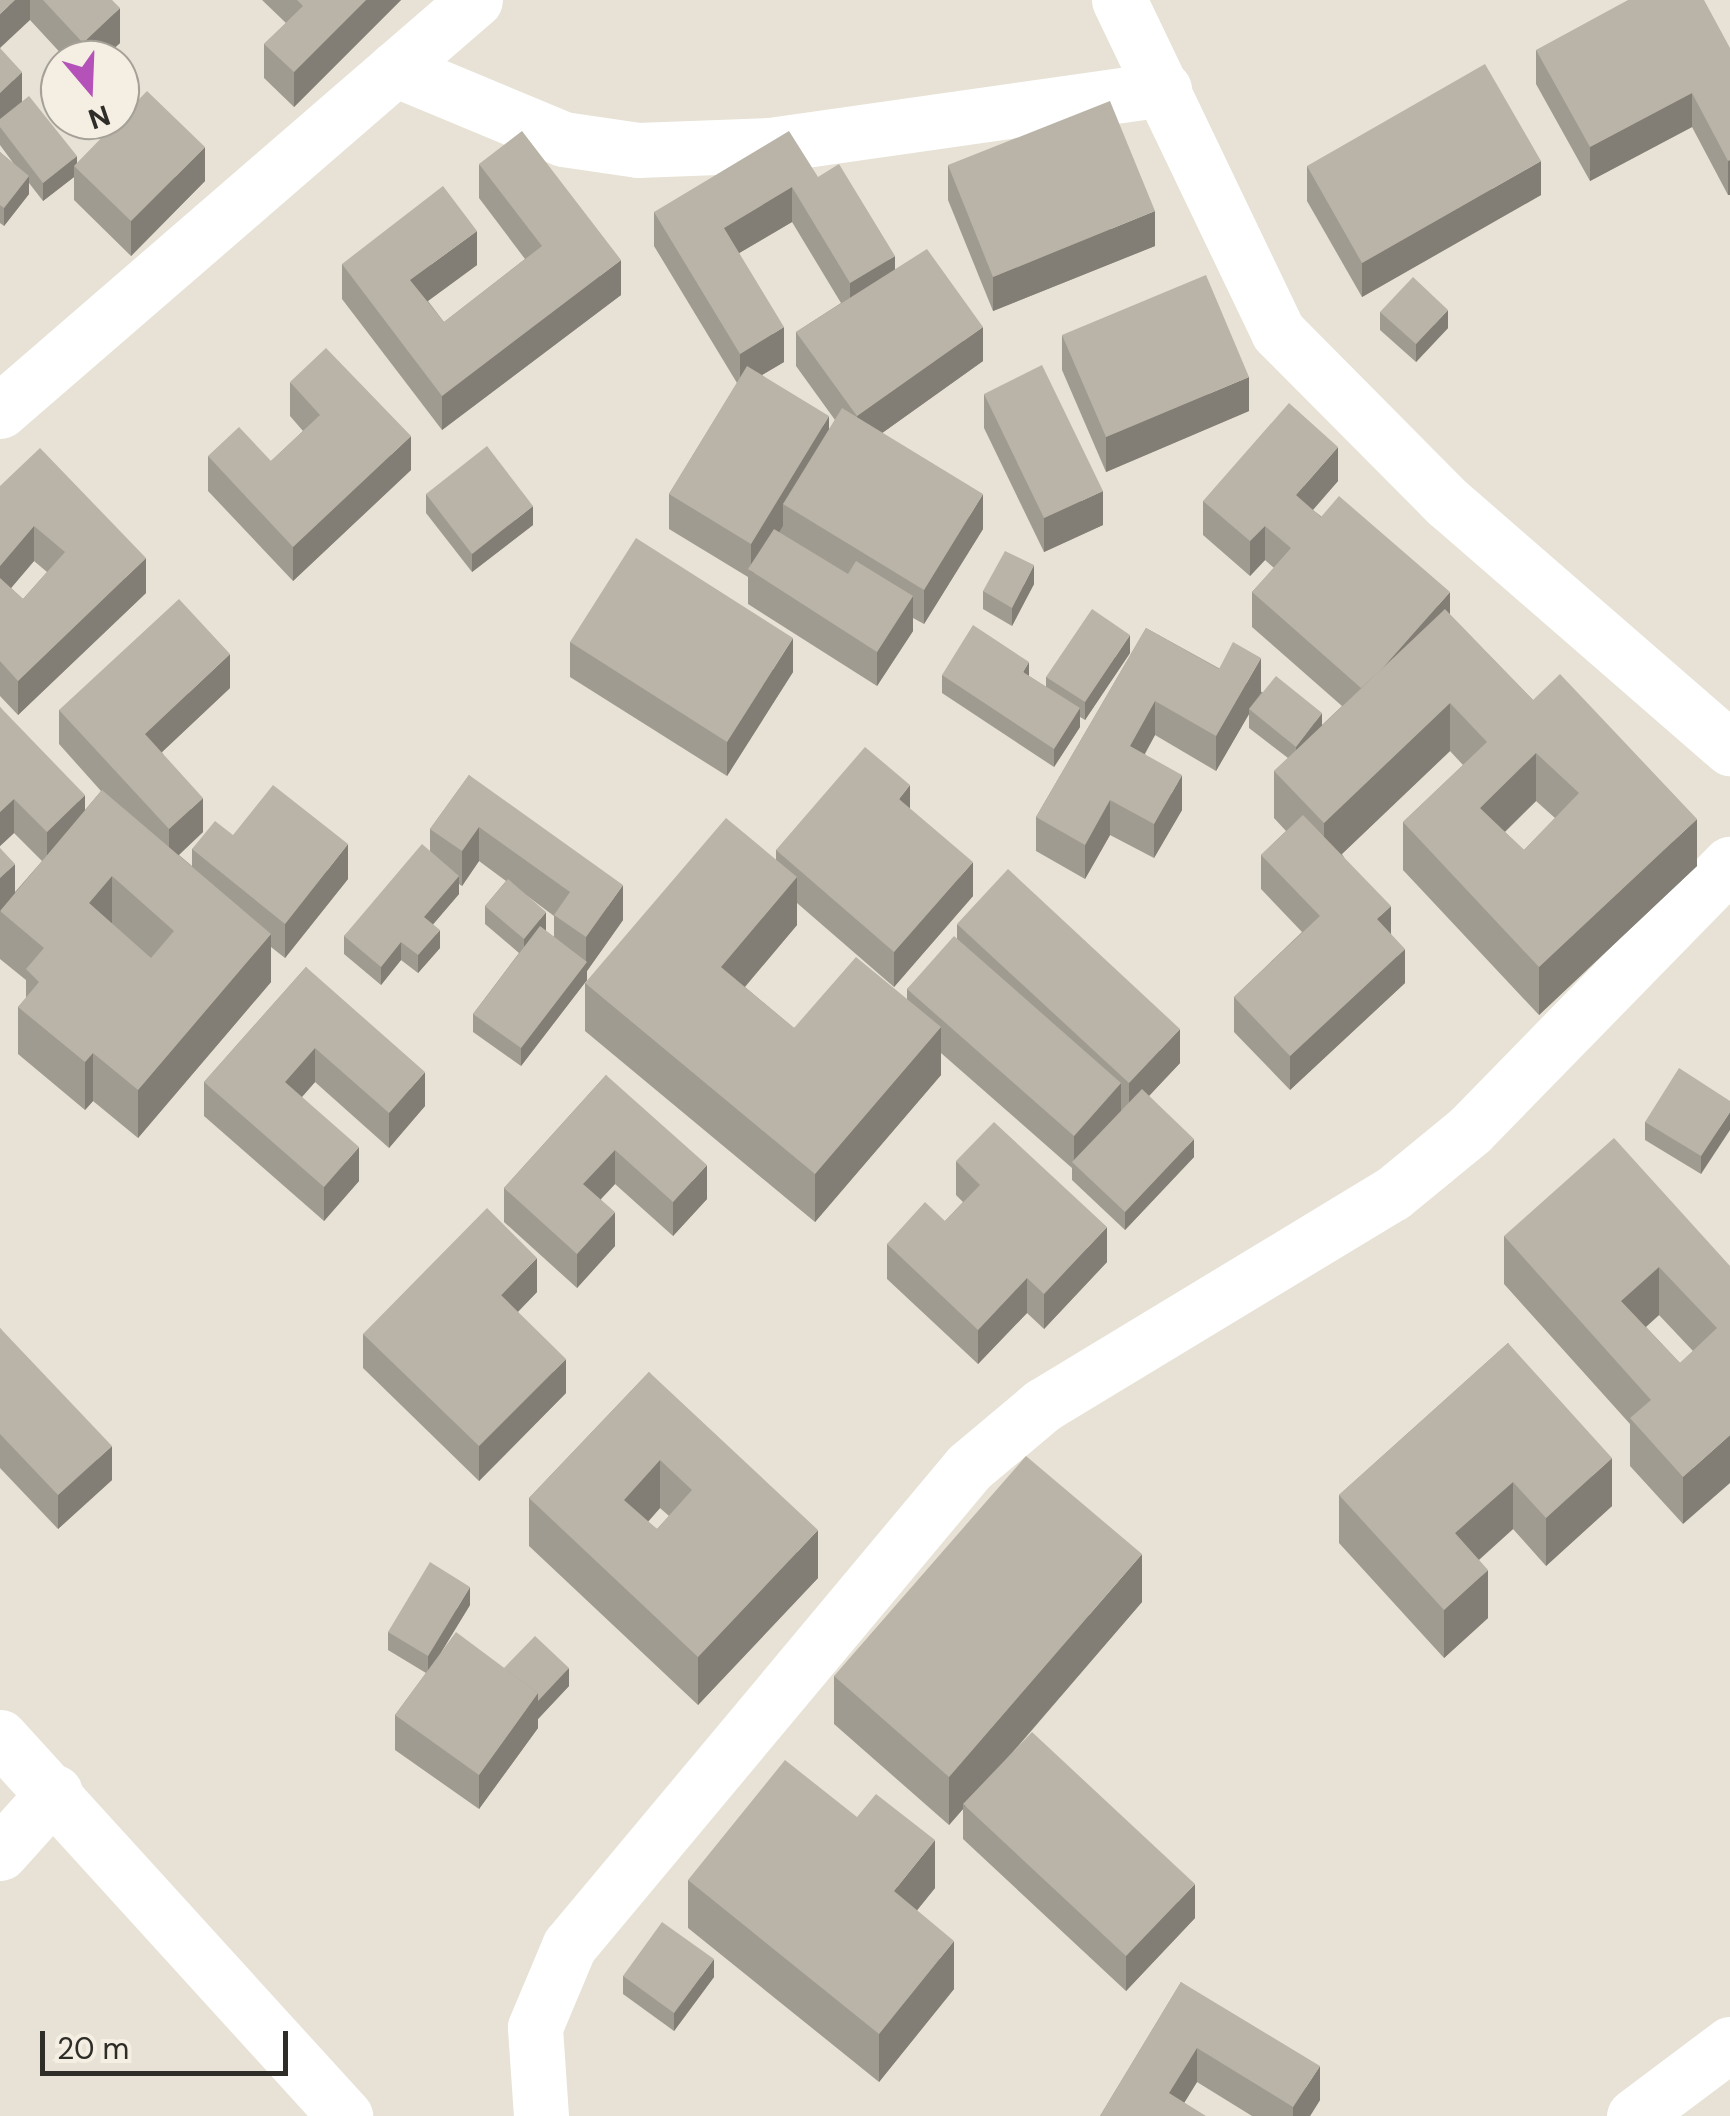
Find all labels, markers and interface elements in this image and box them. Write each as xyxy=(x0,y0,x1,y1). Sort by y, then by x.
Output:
north arrow xyxy=(40,40,140,140)
text: N xyxy=(84,96,115,138)
scale bar xyxy=(45,2011,292,2073)
text: 20 m xyxy=(57,2029,129,2068)

